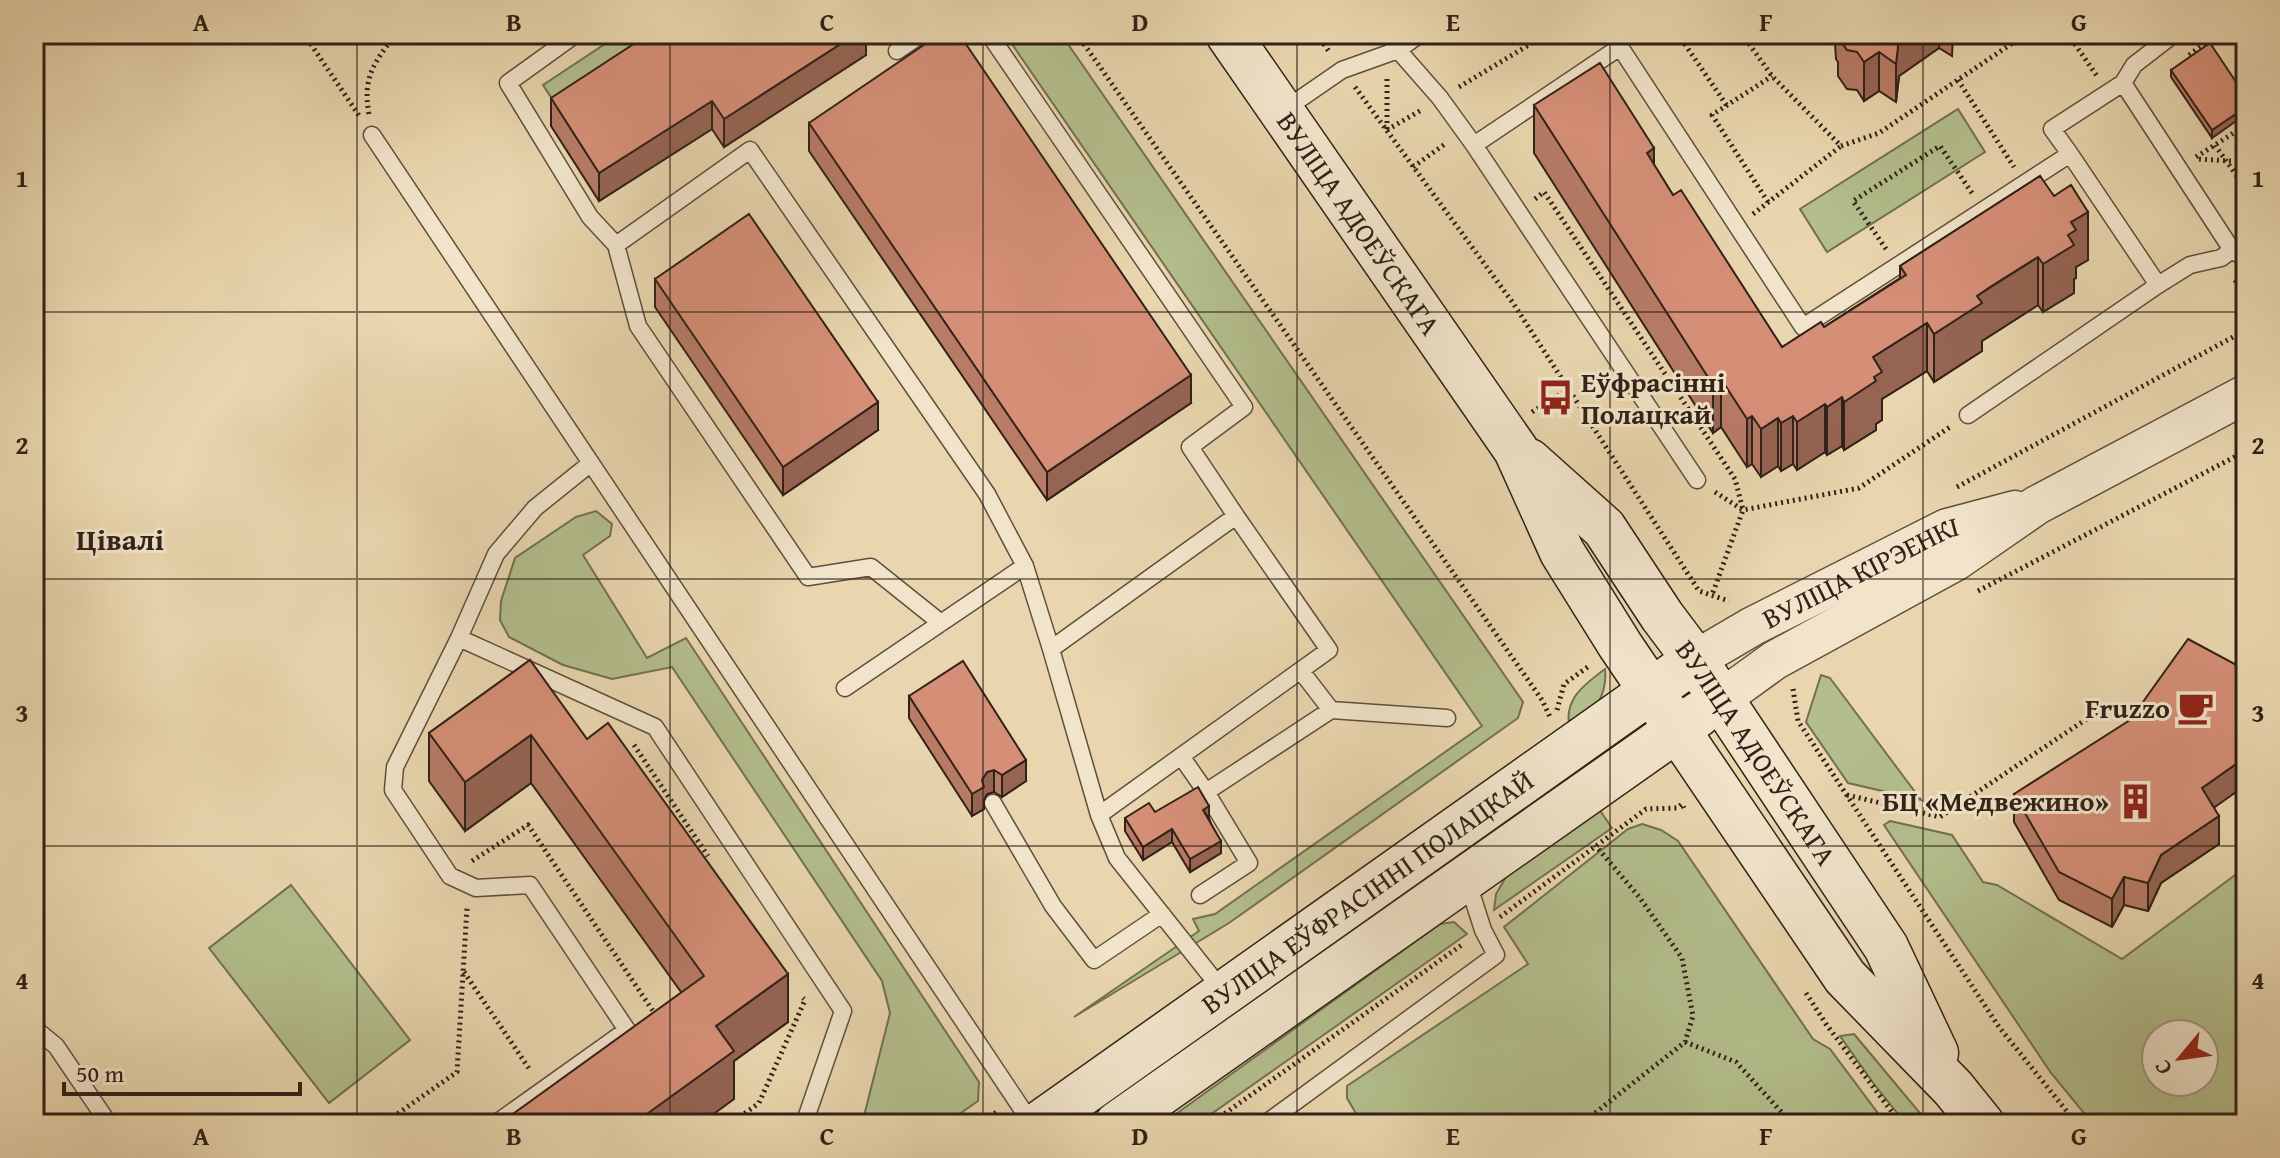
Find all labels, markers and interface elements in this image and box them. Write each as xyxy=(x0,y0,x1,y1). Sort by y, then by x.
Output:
text: A xyxy=(193,2,210,41)
text: B xyxy=(506,2,522,41)
text: C xyxy=(820,2,834,41)
text: D xyxy=(1132,2,1148,41)
text: E xyxy=(1446,2,1460,41)
text: F xyxy=(1759,2,1773,41)
text: G xyxy=(2071,2,2087,41)
street label: ВУЛІЦА АДОЕЎСКАГА xyxy=(1267,103,1451,343)
text: 1 xyxy=(15,158,29,197)
text: 1 xyxy=(2251,158,2265,197)
place label: Еўфрасінні Полацкай xyxy=(1581,361,1726,434)
bus stop icon: Еўфрасінні Полацкай xyxy=(1536,379,1574,417)
text: 2 xyxy=(15,425,29,464)
text: 2 xyxy=(2251,425,2265,464)
street label: ВУЛІЦА КІРЭЕНКІ xyxy=(1755,505,1963,638)
district label: Цівалі xyxy=(76,517,164,561)
street label: ВУЛІЦА АДОЕЎСКАГА xyxy=(1667,631,1847,873)
place label: Fruzzo xyxy=(2085,687,2170,728)
cafe icon: Fruzzo xyxy=(2177,689,2215,727)
text: 3 xyxy=(15,693,29,732)
text: 3 xyxy=(2251,693,2265,732)
street label: ВУЛІЦА ЕЎФРАСІННІ ПОЛАЦКАЙ xyxy=(1192,760,1542,1023)
place label: БЦ «Медвежино» xyxy=(1882,780,2109,821)
building icon: БЦ «Медвежино» xyxy=(2116,782,2154,820)
text: 4 xyxy=(15,960,29,999)
text: 4 xyxy=(2251,960,2265,999)
north arrow xyxy=(2140,1018,2220,1098)
scale bar xyxy=(64,1046,300,1096)
text: С xyxy=(2145,1054,2180,1081)
text: 50 m xyxy=(76,1056,124,1091)
text: A xyxy=(193,1116,210,1155)
text: B xyxy=(506,1116,522,1155)
text: C xyxy=(820,1116,834,1155)
text: D xyxy=(1132,1116,1148,1155)
text: E xyxy=(1446,1116,1460,1155)
text: F xyxy=(1759,1116,1773,1155)
text: G xyxy=(2071,1116,2087,1155)

